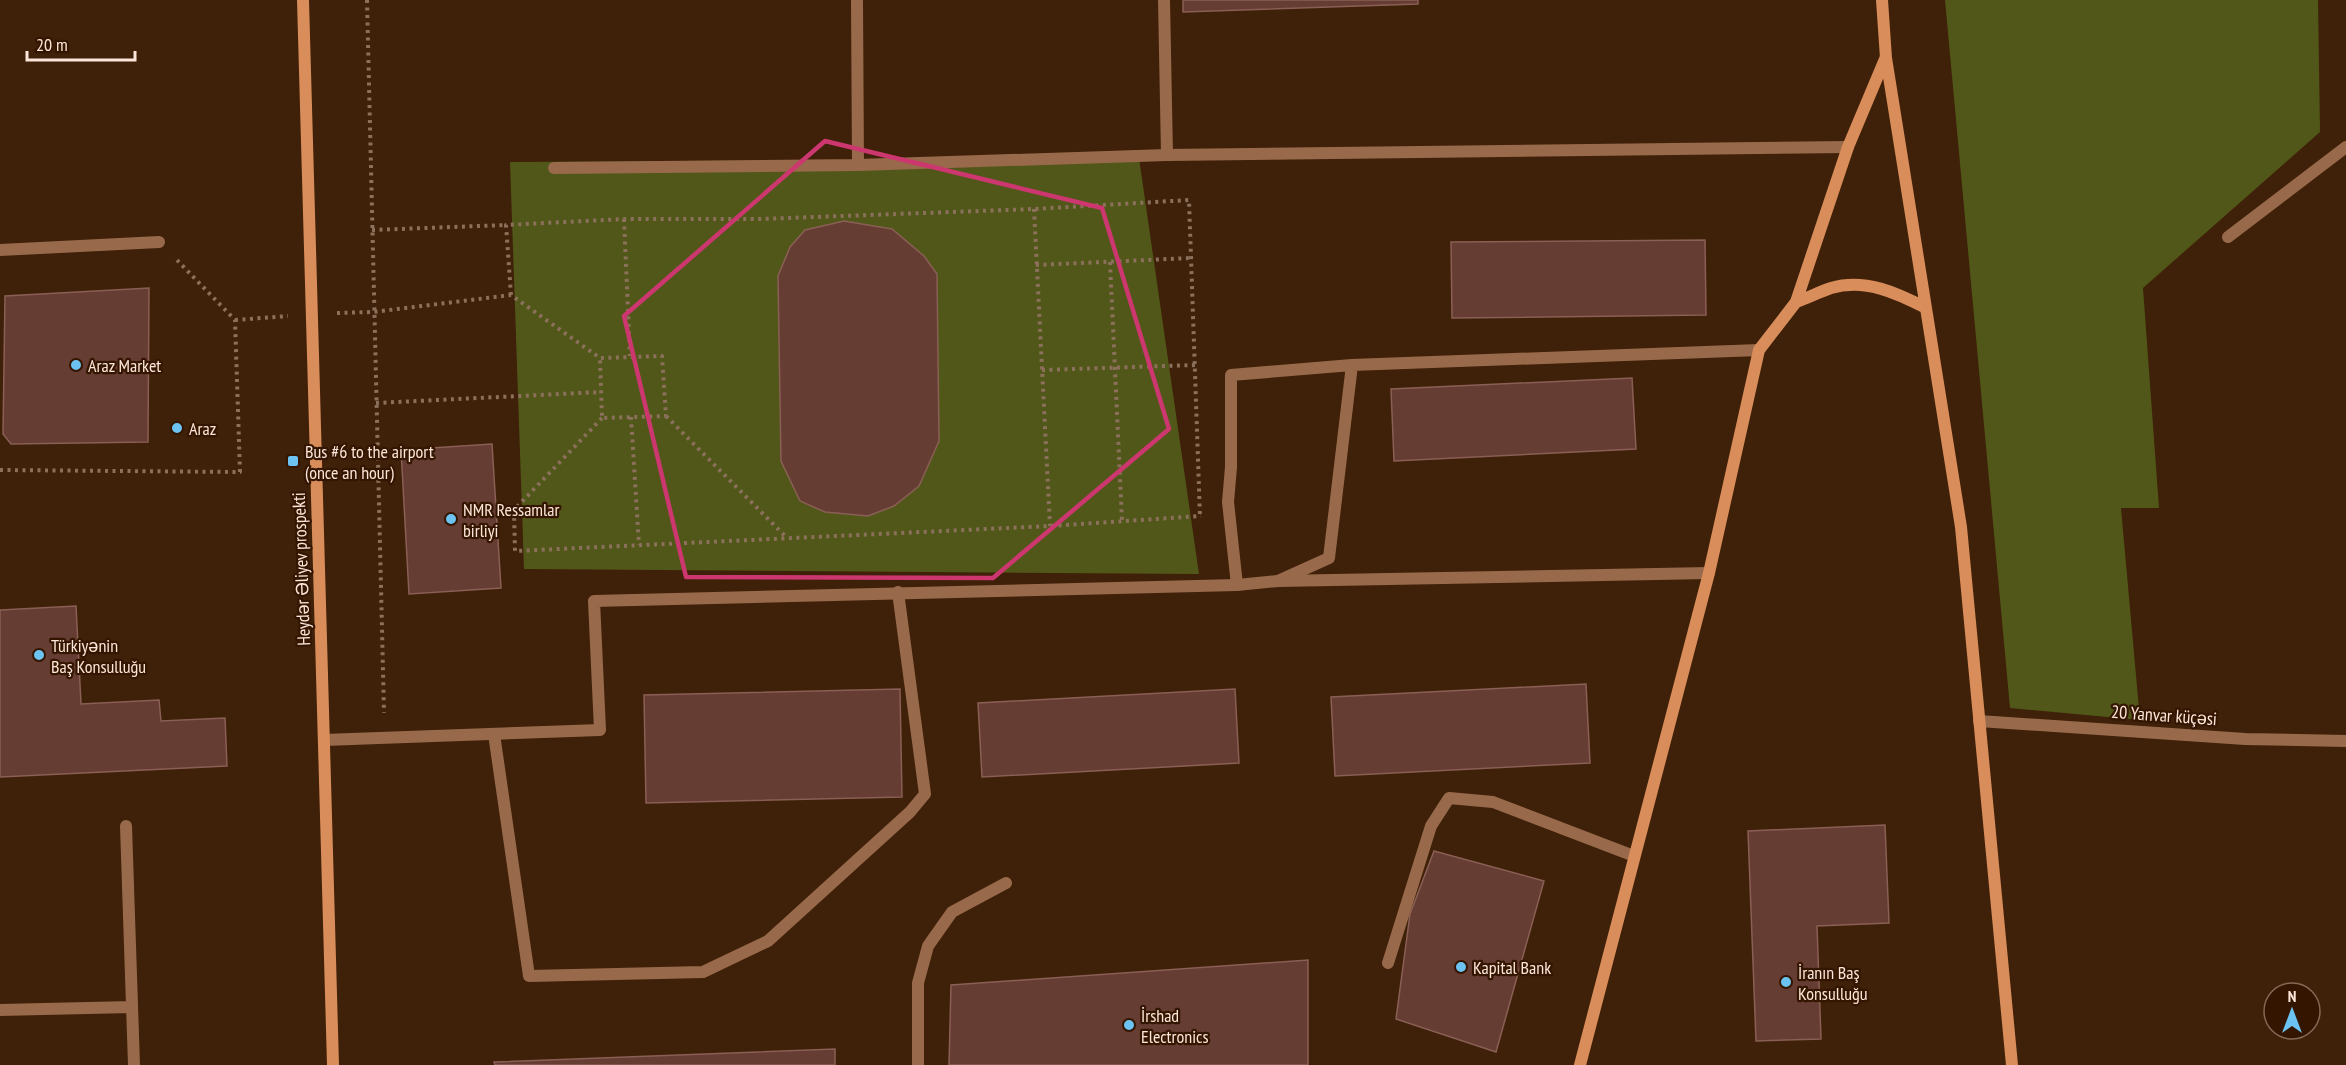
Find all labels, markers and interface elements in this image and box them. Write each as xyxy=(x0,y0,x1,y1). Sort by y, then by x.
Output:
scale bar xyxy=(27,24,135,62)
text: 20 m xyxy=(36,33,68,56)
place label: Araz Market xyxy=(88,354,161,377)
marker: Araz Market xyxy=(69,358,83,372)
place label: Araz xyxy=(189,417,216,440)
marker: Araz xyxy=(170,421,184,435)
place label: Bus #6 to the airport (once an hour) xyxy=(305,440,434,484)
marker: Bus #6 to the airport (once an hour) xyxy=(286,454,300,468)
street label: Heydər Əliyev prospekti xyxy=(287,492,315,646)
place label: NMR Ressamlar birliyi xyxy=(463,498,559,542)
marker: NMR Ressamlar birliyi xyxy=(444,512,458,526)
place label: Türkiyənin Baş Konsulluğu xyxy=(51,634,146,678)
marker: Türkiyənin Baş Konsulluğu xyxy=(32,648,46,662)
street label: 20 Yanvar küçəsi xyxy=(2110,700,2218,730)
place label: Kapital Bank xyxy=(1473,956,1551,979)
marker: Kapital Bank xyxy=(1454,960,1468,974)
place label: İranın Baş Konsulluğu xyxy=(1798,961,1868,1005)
marker: İranın Baş Konsulluğu xyxy=(1779,975,1793,989)
north arrow xyxy=(2262,981,2322,1041)
text: N xyxy=(2288,986,2296,1006)
place label: İrshad Electronics xyxy=(1141,1004,1209,1048)
marker: İrshad Electronics xyxy=(1122,1018,1136,1032)

